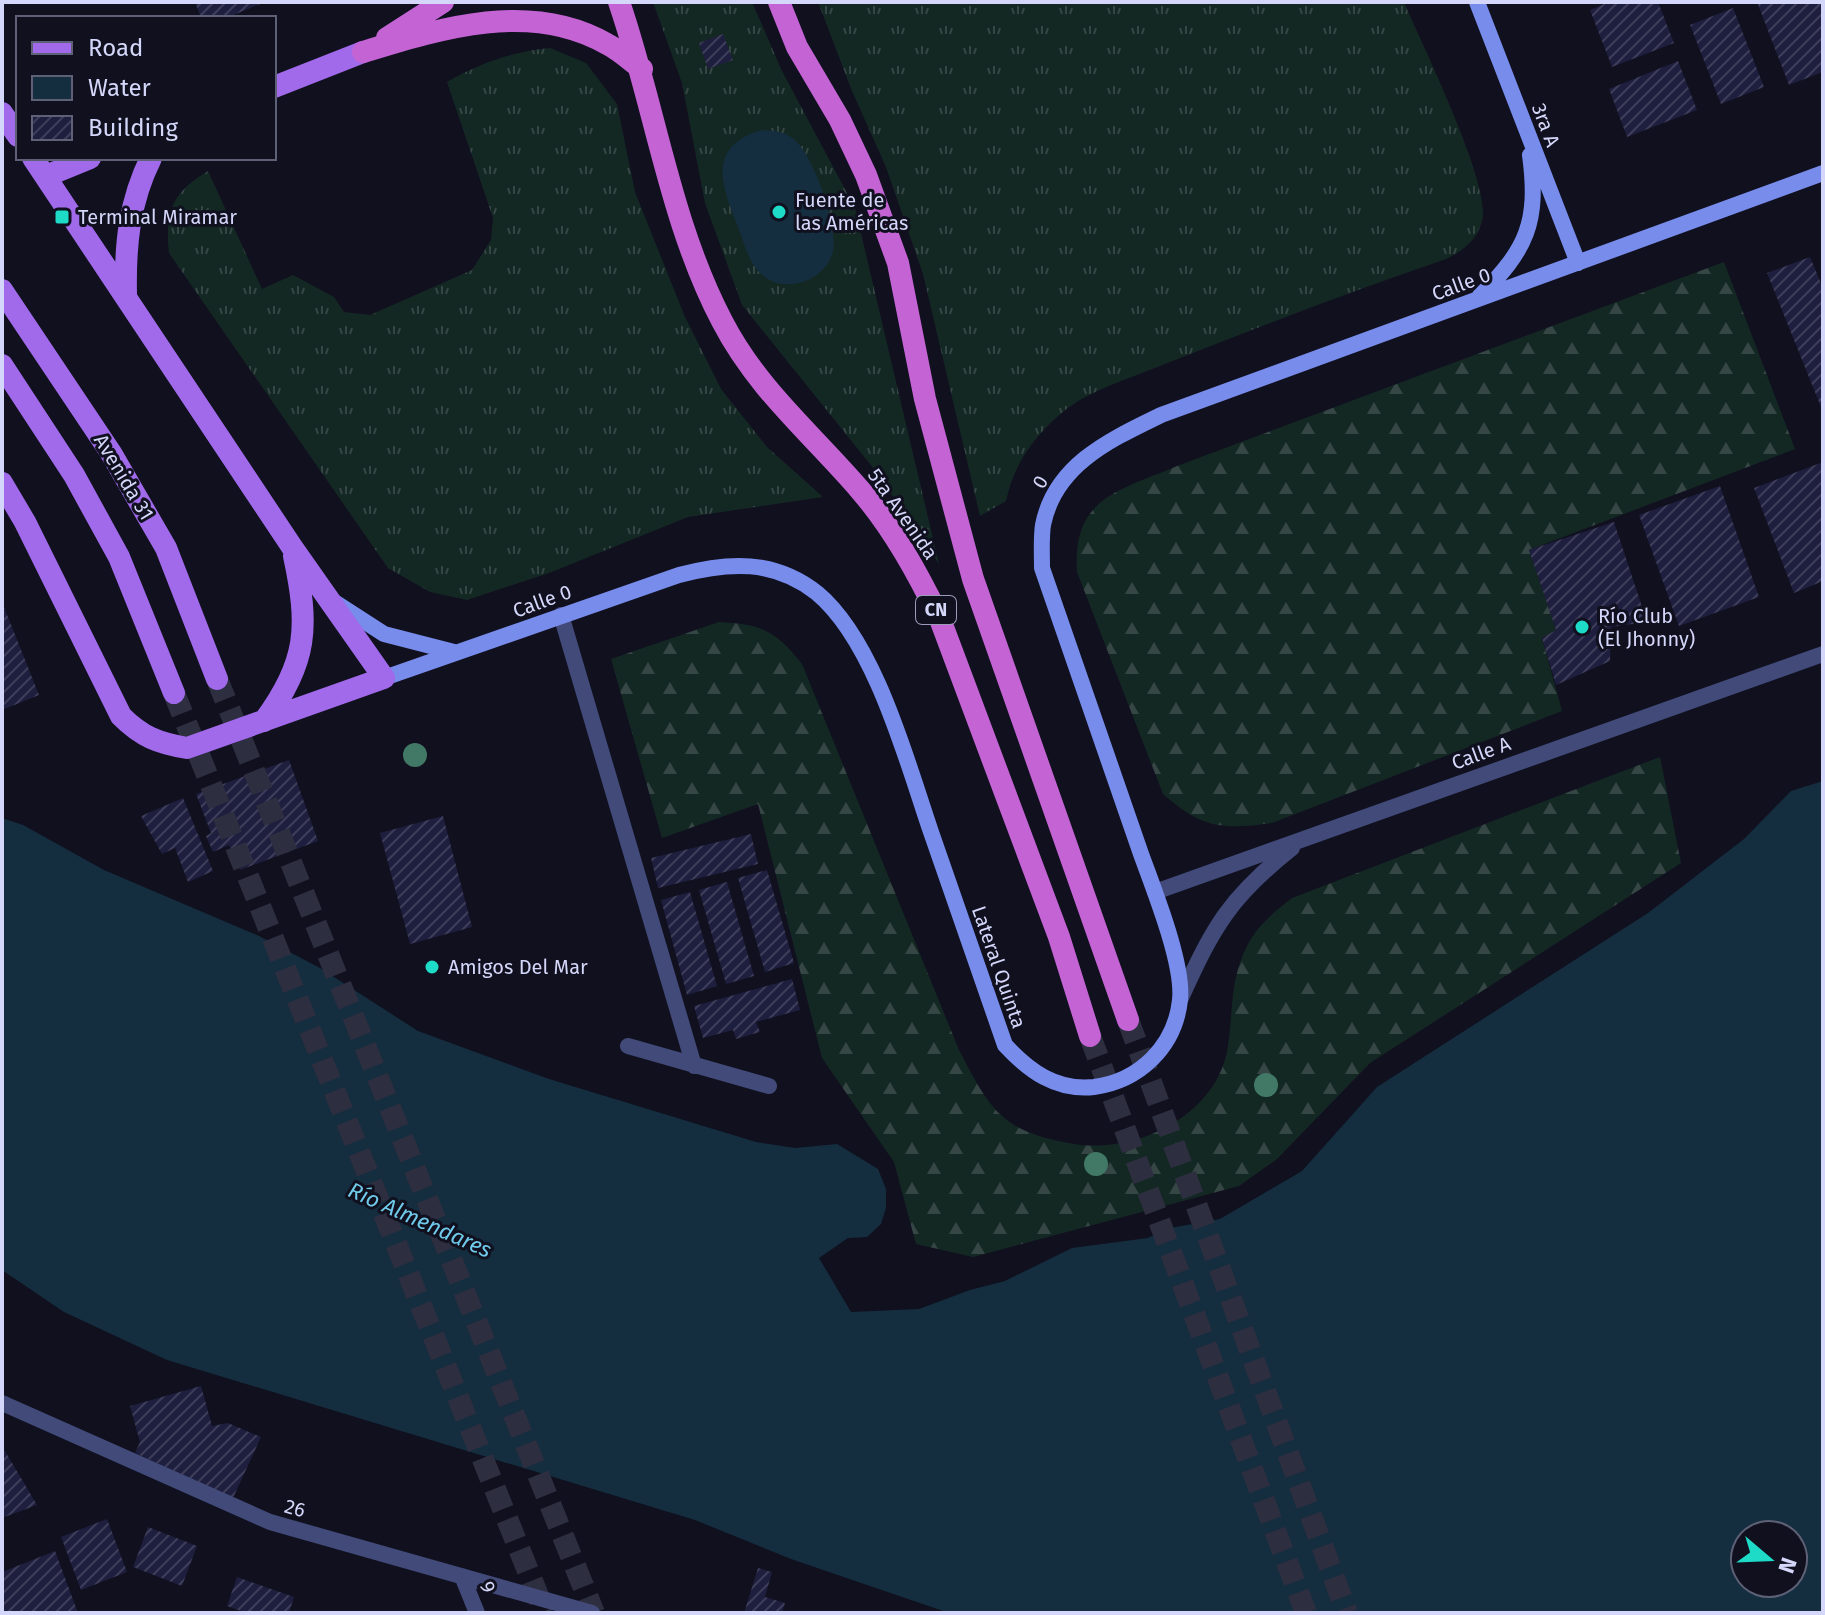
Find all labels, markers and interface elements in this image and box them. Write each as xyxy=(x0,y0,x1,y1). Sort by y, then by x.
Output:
legend xyxy=(16,16,276,160)
text: Road xyxy=(88,34,143,62)
text: Water xyxy=(88,74,152,102)
street label: 3ra A xyxy=(1527,100,1565,151)
text: Building xyxy=(88,114,178,142)
place label: Fuente de las Américas xyxy=(795,188,908,235)
marker: Fuente de las Américas xyxy=(770,203,788,221)
place label: Terminal Miramar xyxy=(78,205,237,229)
marker: Terminal Miramar xyxy=(53,208,71,226)
street label: Calle 0 xyxy=(1428,262,1494,306)
street label: Avenida 31 xyxy=(89,430,159,524)
street label: 5ta Avenida xyxy=(863,464,943,564)
street label: 0 xyxy=(1027,471,1053,493)
street label: Calle 0 xyxy=(509,579,575,623)
road number: CN xyxy=(916,596,956,624)
place label: Río Club (El Jhonny) xyxy=(1598,604,1695,651)
marker: Río Club (El Jhonny) xyxy=(1573,618,1591,636)
street label: Calle A xyxy=(1448,731,1514,775)
street label: Lateral Quinta xyxy=(967,903,1031,1031)
place label: Amigos Del Mar xyxy=(448,955,588,979)
marker: Amigos Del Mar xyxy=(423,958,441,976)
water label: Río Almendares xyxy=(344,1176,496,1264)
street label: 26 xyxy=(282,1494,308,1522)
north arrow xyxy=(1729,1519,1809,1599)
text: N xyxy=(1772,1554,1803,1577)
street label: 9 xyxy=(475,1578,501,1596)

